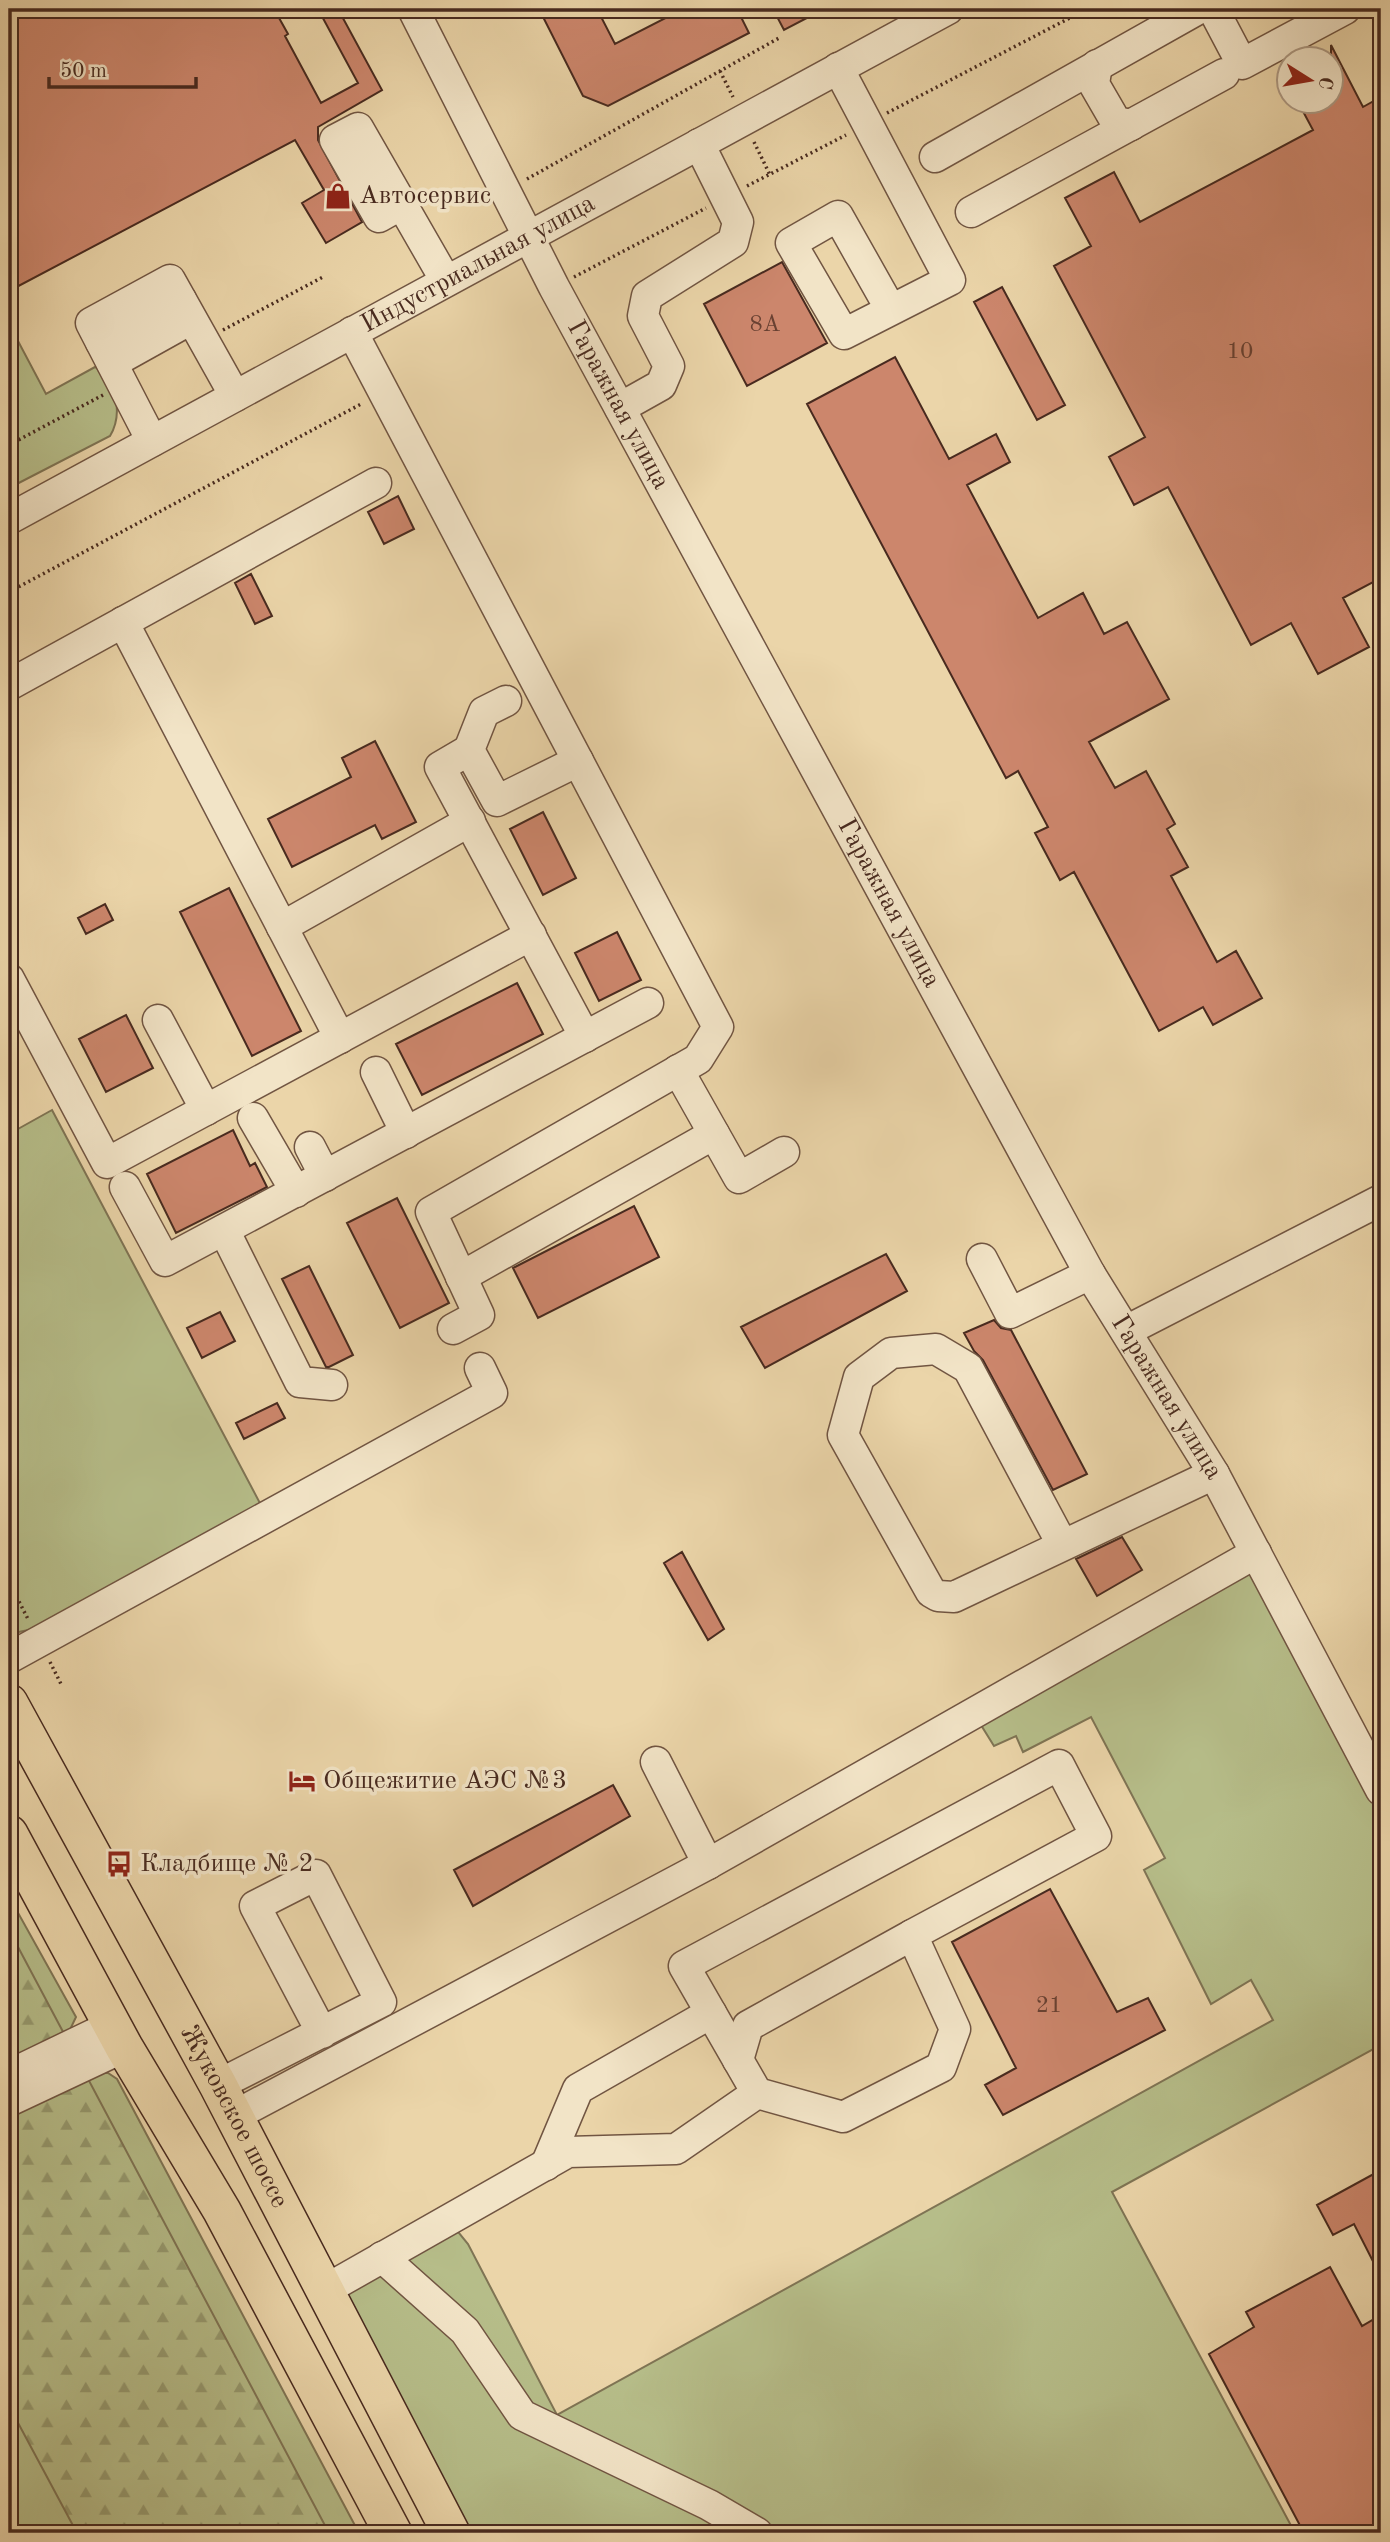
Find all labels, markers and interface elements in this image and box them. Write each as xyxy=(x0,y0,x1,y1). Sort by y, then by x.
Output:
scale bar xyxy=(49,46,196,90)
north arrow xyxy=(1274,46,1344,116)
text: 50 m xyxy=(60,61,107,82)
text: С xyxy=(1314,75,1335,91)
shop icon: Автосервис xyxy=(323,181,353,211)
place label: Автосервис xyxy=(359,183,491,209)
street label: Индустриальная улица xyxy=(357,190,600,338)
house number: 8А xyxy=(750,313,781,336)
street label: Гаражная улица xyxy=(562,316,674,494)
house number: 10 xyxy=(1227,340,1253,363)
street label: Гаражная улица xyxy=(832,815,945,992)
street label: Гаражная улица xyxy=(1106,1311,1227,1484)
hotel icon: Общежитие АЭС №3 xyxy=(287,1766,317,1796)
place label: Общежитие АЭС №3 xyxy=(323,1768,567,1794)
bus stop icon: Кладбище № 2 xyxy=(104,1849,134,1879)
place label: Кладбище № 2 xyxy=(140,1851,314,1877)
house number: 21 xyxy=(1036,1994,1062,2017)
street label: Жуковское шоссе xyxy=(175,2021,293,2212)

